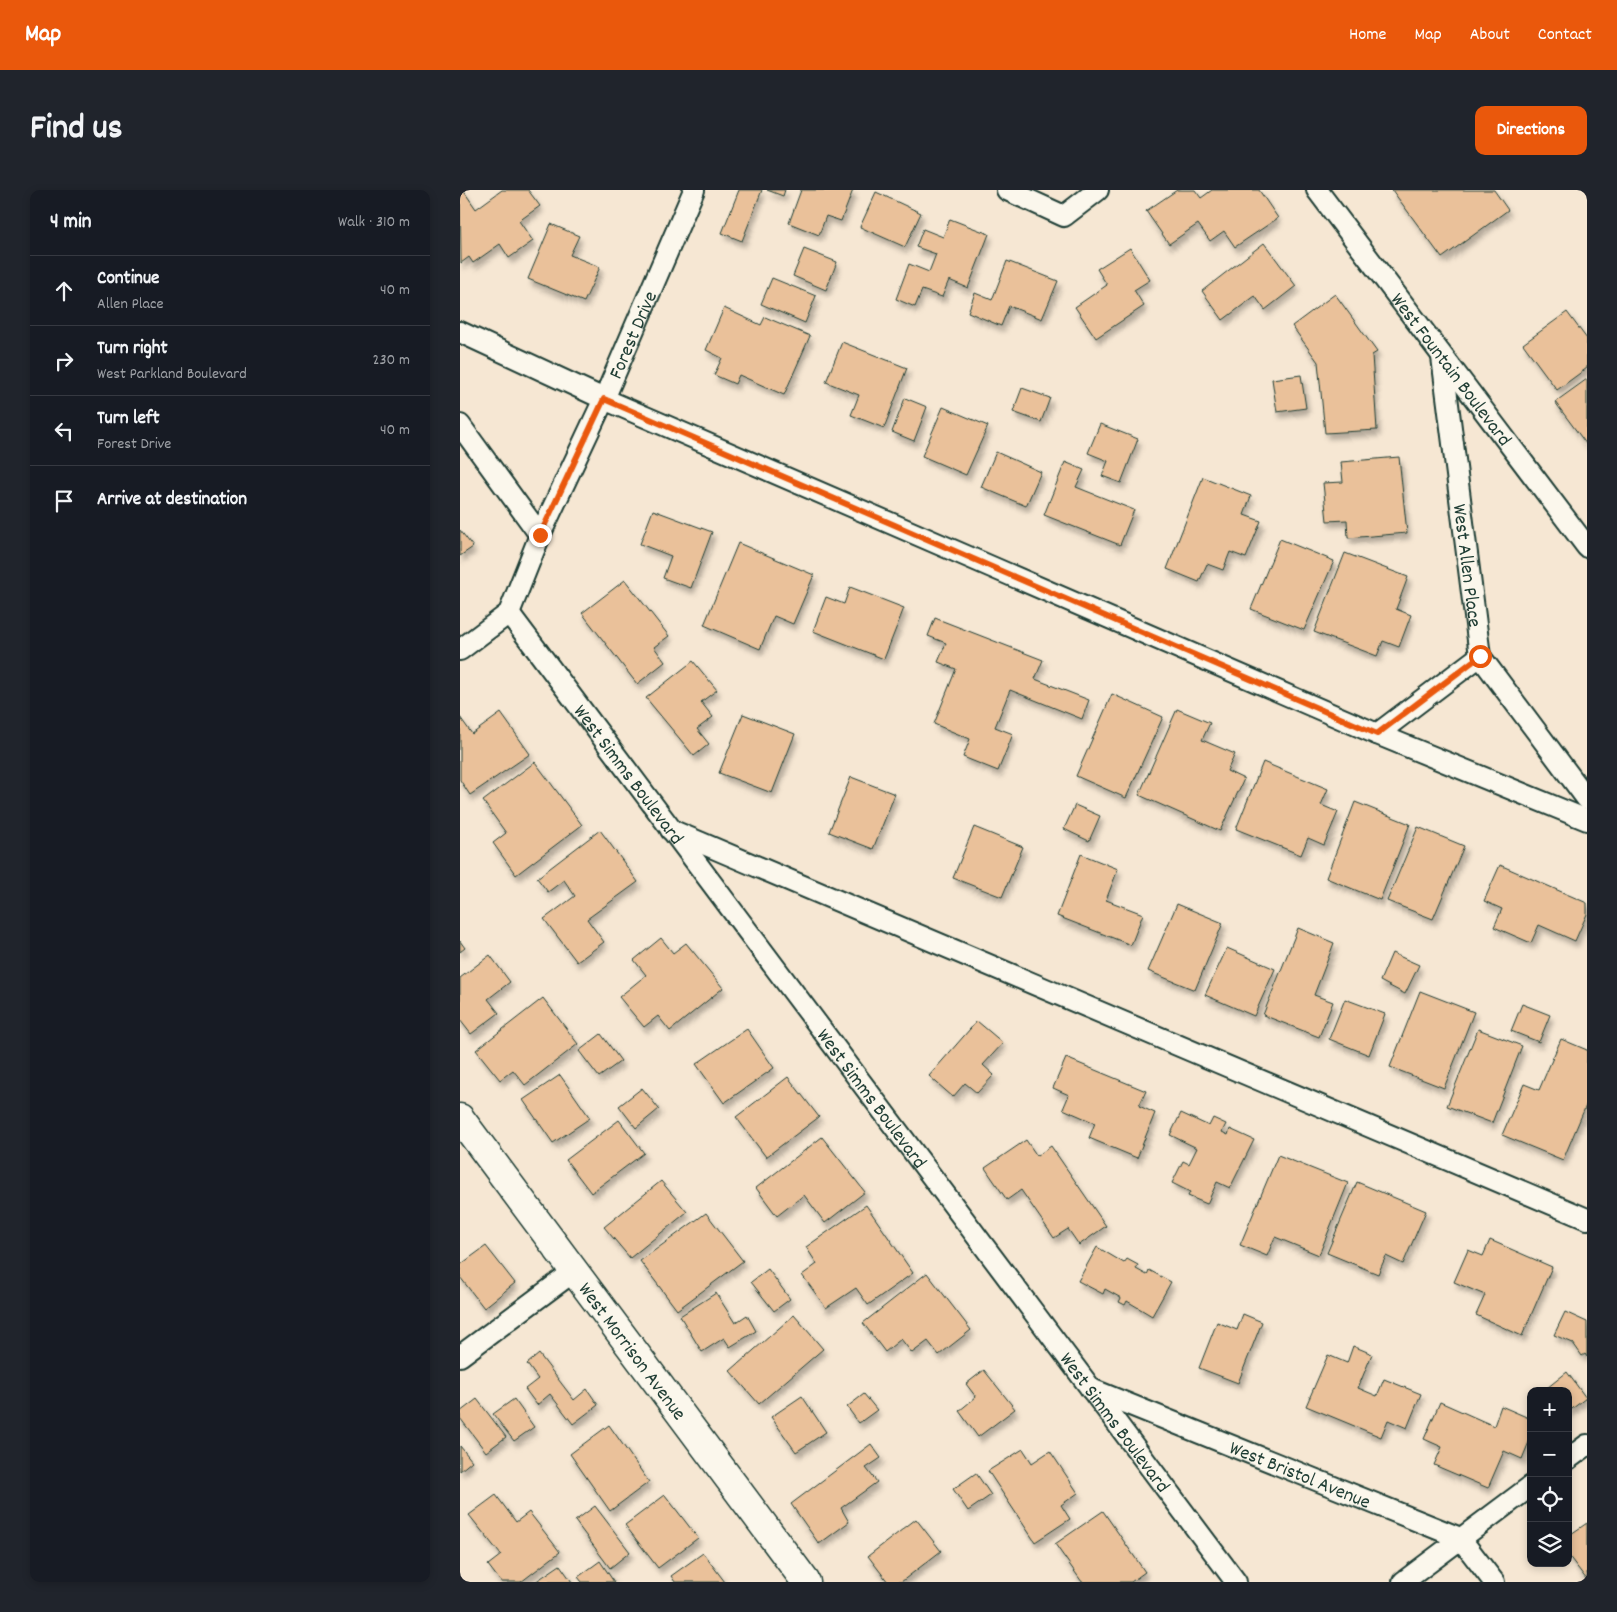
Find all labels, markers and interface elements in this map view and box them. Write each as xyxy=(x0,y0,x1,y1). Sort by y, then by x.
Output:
text: Map xyxy=(25,18,61,52)
text: Home xyxy=(1349,23,1386,48)
text: Map xyxy=(1414,23,1442,48)
text: About xyxy=(1470,23,1510,48)
text: Contact xyxy=(1538,23,1592,48)
text: Find us xyxy=(30,105,122,155)
button: Directions xyxy=(1475,106,1587,155)
text: 4 min xyxy=(50,208,92,238)
text: Walk · 310 m xyxy=(338,211,410,234)
text: Continue xyxy=(97,266,159,293)
icon: ahead xyxy=(50,277,78,305)
text: 40 m xyxy=(380,279,410,302)
street label: Forest Drive xyxy=(603,287,666,384)
street label: West Fountain Boulevard xyxy=(1383,288,1517,453)
text: Allen Place xyxy=(97,293,164,316)
text: Turn right xyxy=(97,336,168,363)
icon: right xyxy=(50,347,78,375)
text: 230 m xyxy=(373,349,410,372)
text: West Parkland Boulevard xyxy=(97,363,247,386)
text: Turn left xyxy=(97,406,160,433)
icon: left xyxy=(50,417,78,445)
text: 40 m xyxy=(380,419,410,442)
text: Forest Drive xyxy=(97,433,171,456)
icon: arrive xyxy=(50,487,78,515)
text: Arrive at destination xyxy=(97,487,247,514)
street label: West Allen Place xyxy=(1444,502,1487,629)
route end xyxy=(529,524,552,547)
route start xyxy=(1469,645,1492,668)
street label: West Simms Boulevard xyxy=(565,700,689,852)
street label: West Simms Boulevard xyxy=(808,1024,932,1175)
street label: West Morrison Avenue xyxy=(570,1277,692,1427)
street label: West Simms Boulevard xyxy=(1051,1348,1175,1499)
map controls xyxy=(1527,1387,1572,1567)
button: + xyxy=(1527,1387,1572,1432)
button: − xyxy=(1527,1432,1572,1477)
street label: West Bristol Avenue xyxy=(1225,1435,1374,1518)
button: locate xyxy=(1527,1477,1572,1522)
button: layers xyxy=(1527,1522,1572,1567)

